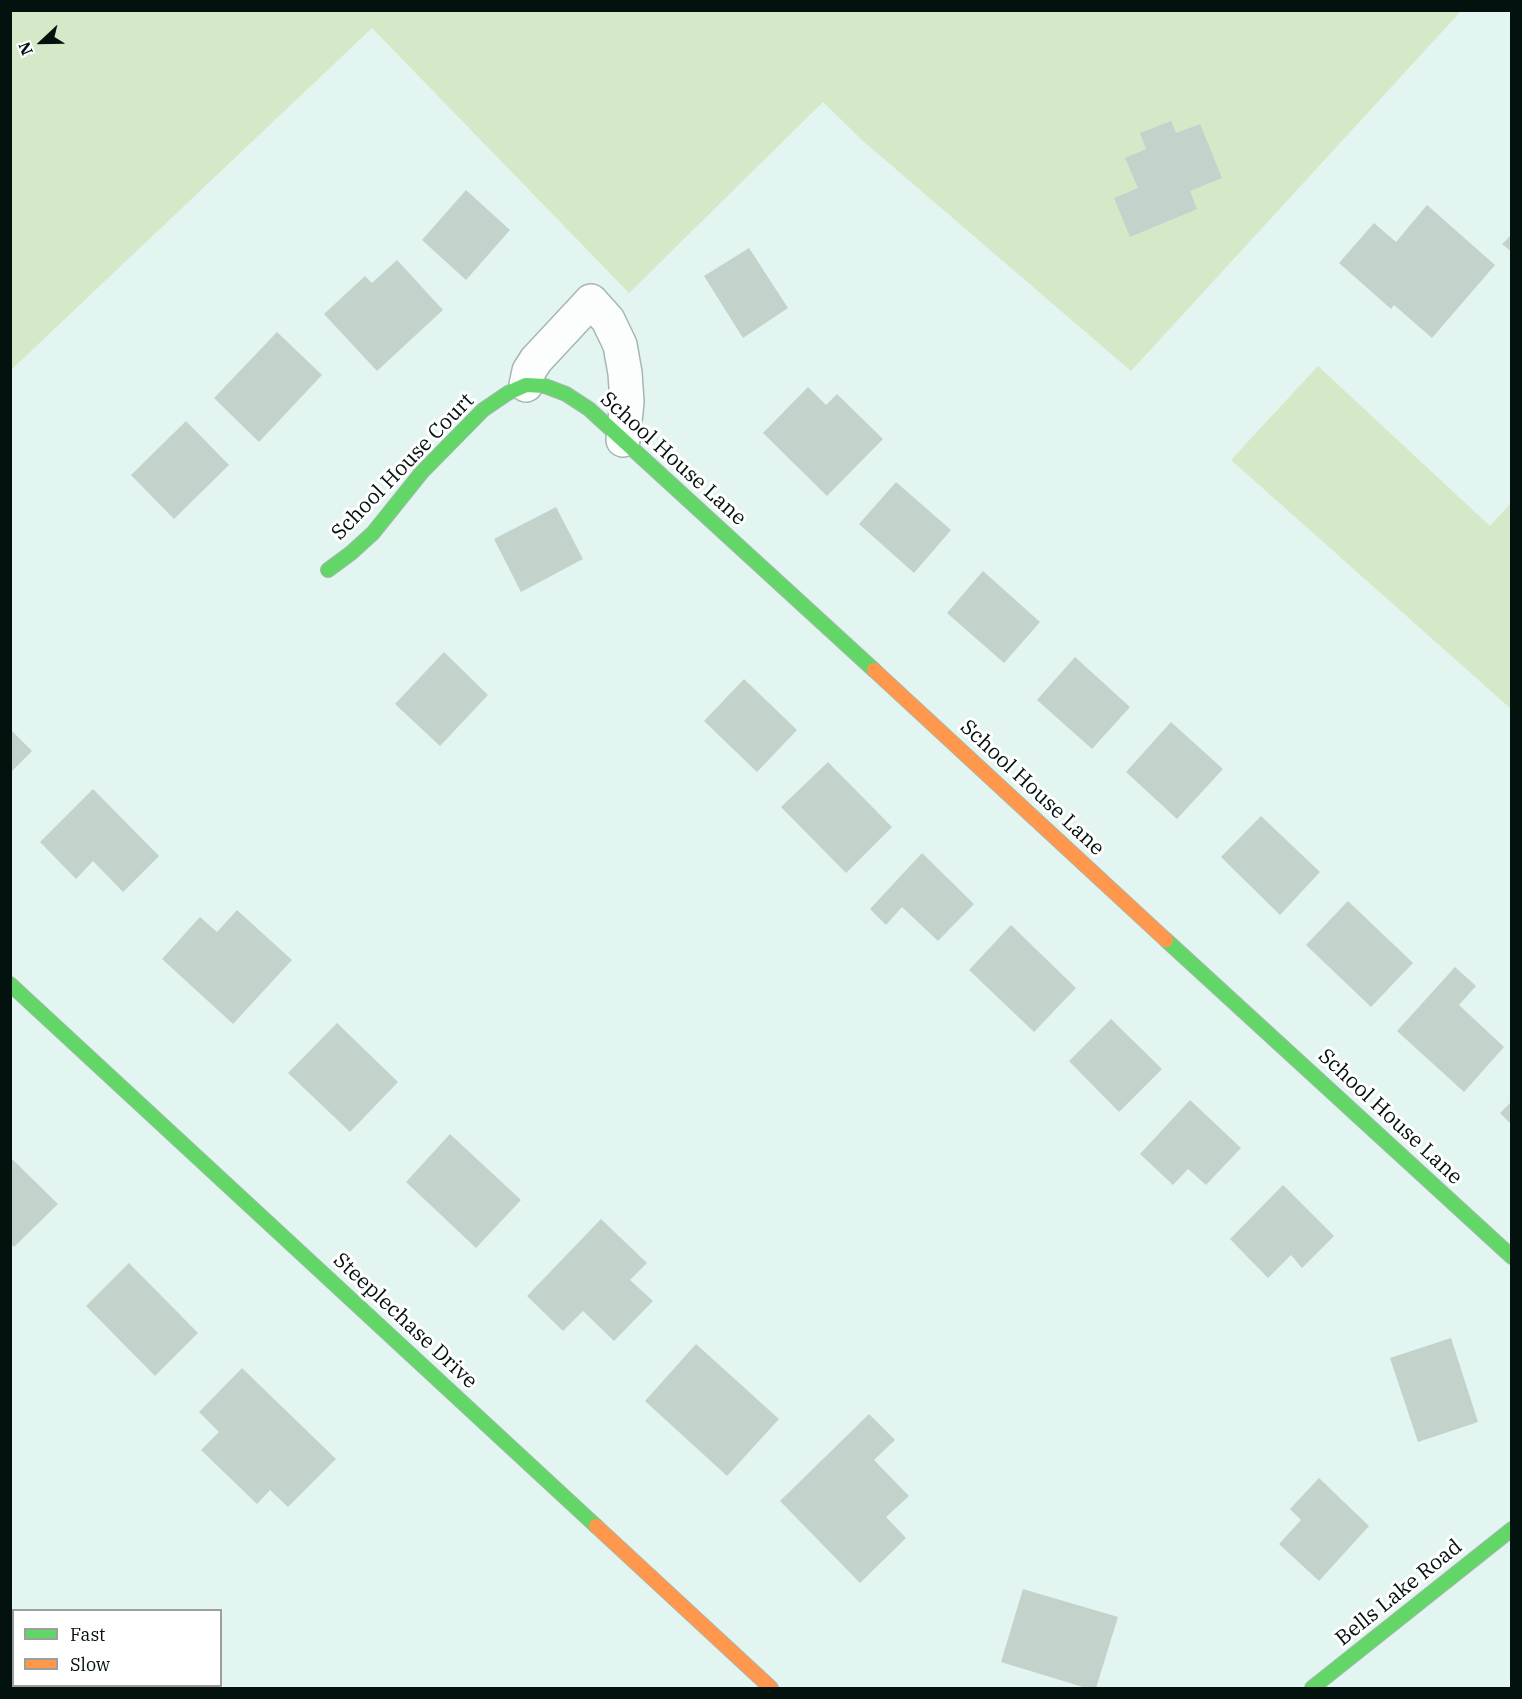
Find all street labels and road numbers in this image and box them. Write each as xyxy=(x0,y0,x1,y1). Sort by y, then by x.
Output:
street label: School House Lane xyxy=(595,387,751,531)
street label: School House Court xyxy=(326,388,480,546)
street label: School House Lane xyxy=(955,715,1109,861)
street label: School House Lane xyxy=(1313,1044,1467,1190)
street label: Steeplechase Drive xyxy=(328,1248,482,1394)
street label: Bells Lake Road xyxy=(1331,1534,1467,1652)

